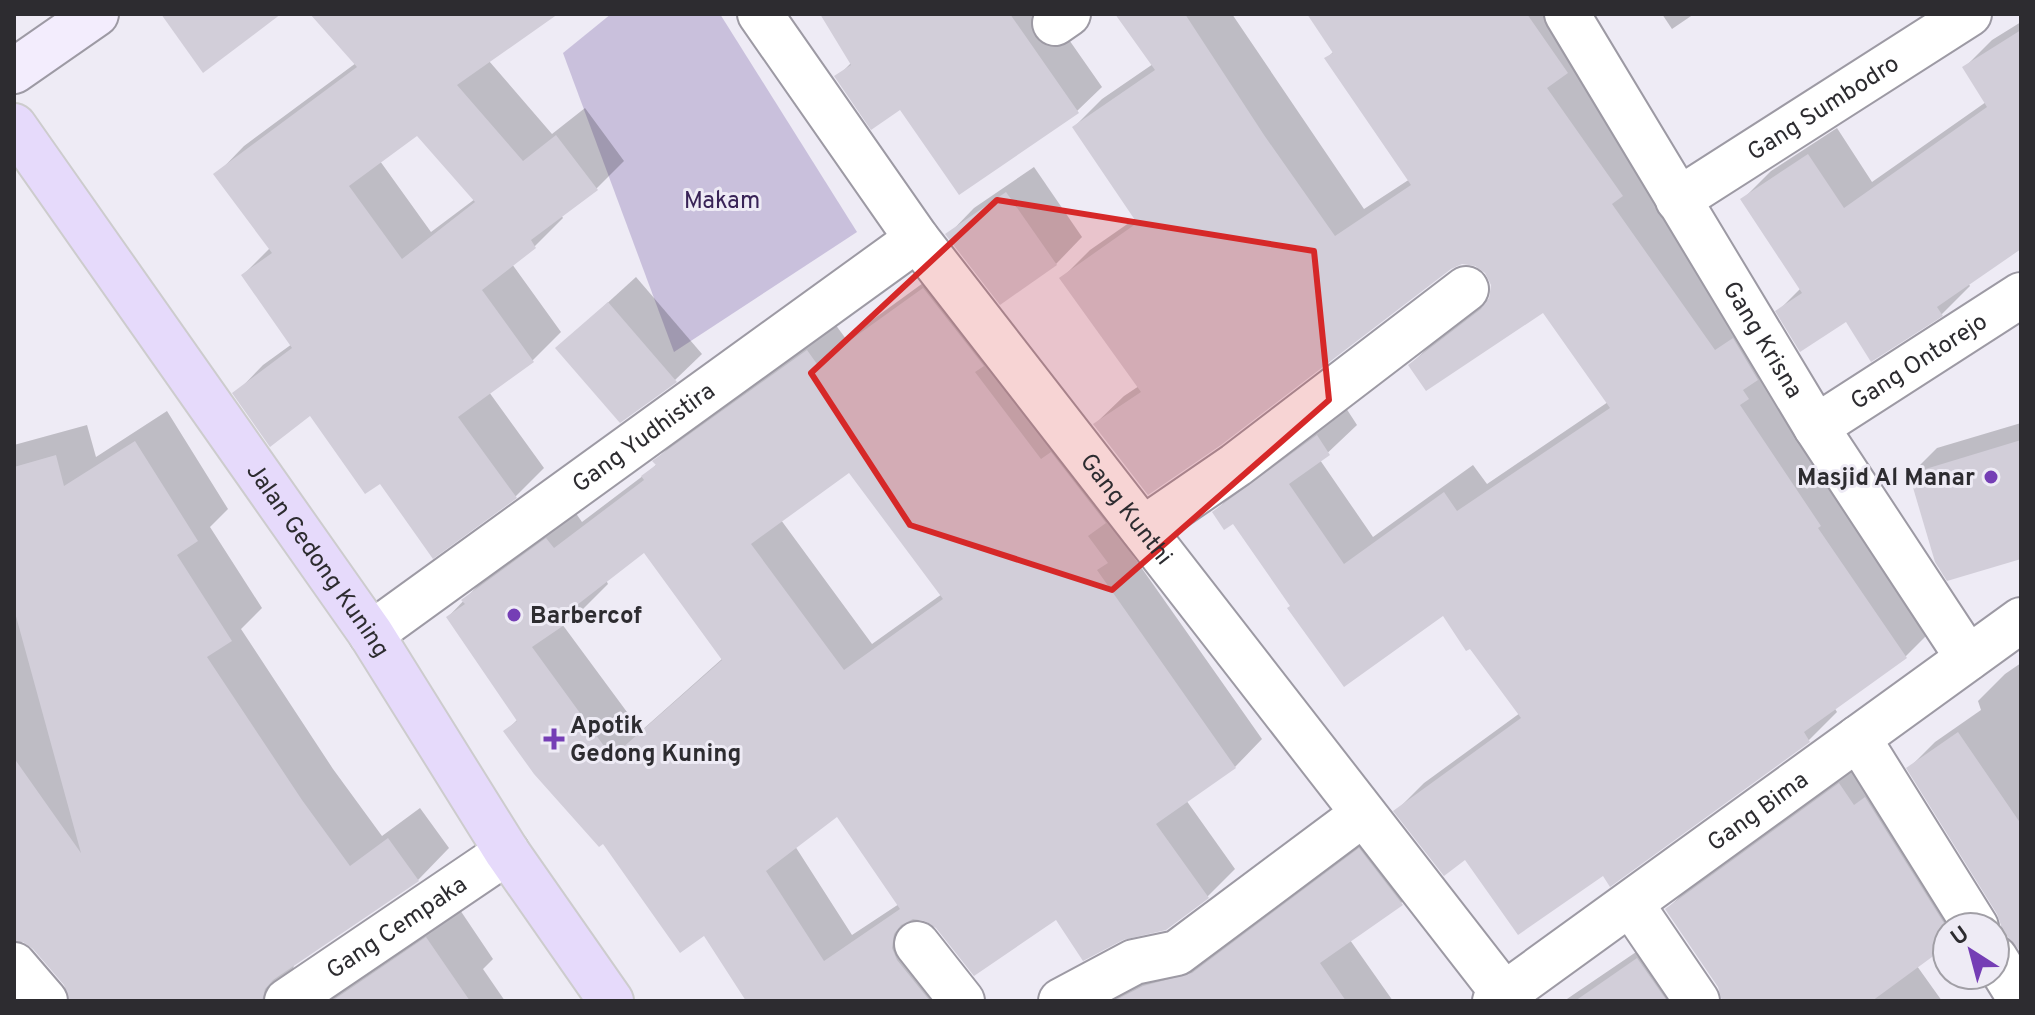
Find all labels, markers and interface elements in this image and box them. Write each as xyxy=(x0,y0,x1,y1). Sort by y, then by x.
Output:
street label: Gang Sumbodro xyxy=(1743,50,1905,169)
park label: Makam xyxy=(684,187,760,217)
street label: Gang Krisna xyxy=(1715,277,1808,404)
street label: Gang Ontorejo xyxy=(1846,308,1994,418)
street label: Gang Yudhistira xyxy=(567,377,722,500)
street label: Gang Kunthi xyxy=(1072,448,1178,572)
street label: Jalan Gedong Kuning xyxy=(239,458,395,664)
place label: Masjid Al Manar xyxy=(1797,464,1975,494)
marker: Masjid Al Manar xyxy=(1982,468,2000,486)
place label: Barbercof xyxy=(530,602,642,632)
marker: Barbercof xyxy=(505,606,523,624)
place label: Apotik Gedong Kuning xyxy=(570,712,741,770)
marker: Apotik Gedong Kuning xyxy=(545,730,563,748)
street label: Gang Bima xyxy=(1702,766,1815,859)
street label: Gang Cempaka xyxy=(321,870,473,987)
north arrow xyxy=(1931,911,2011,991)
text: U xyxy=(1946,921,1975,952)

